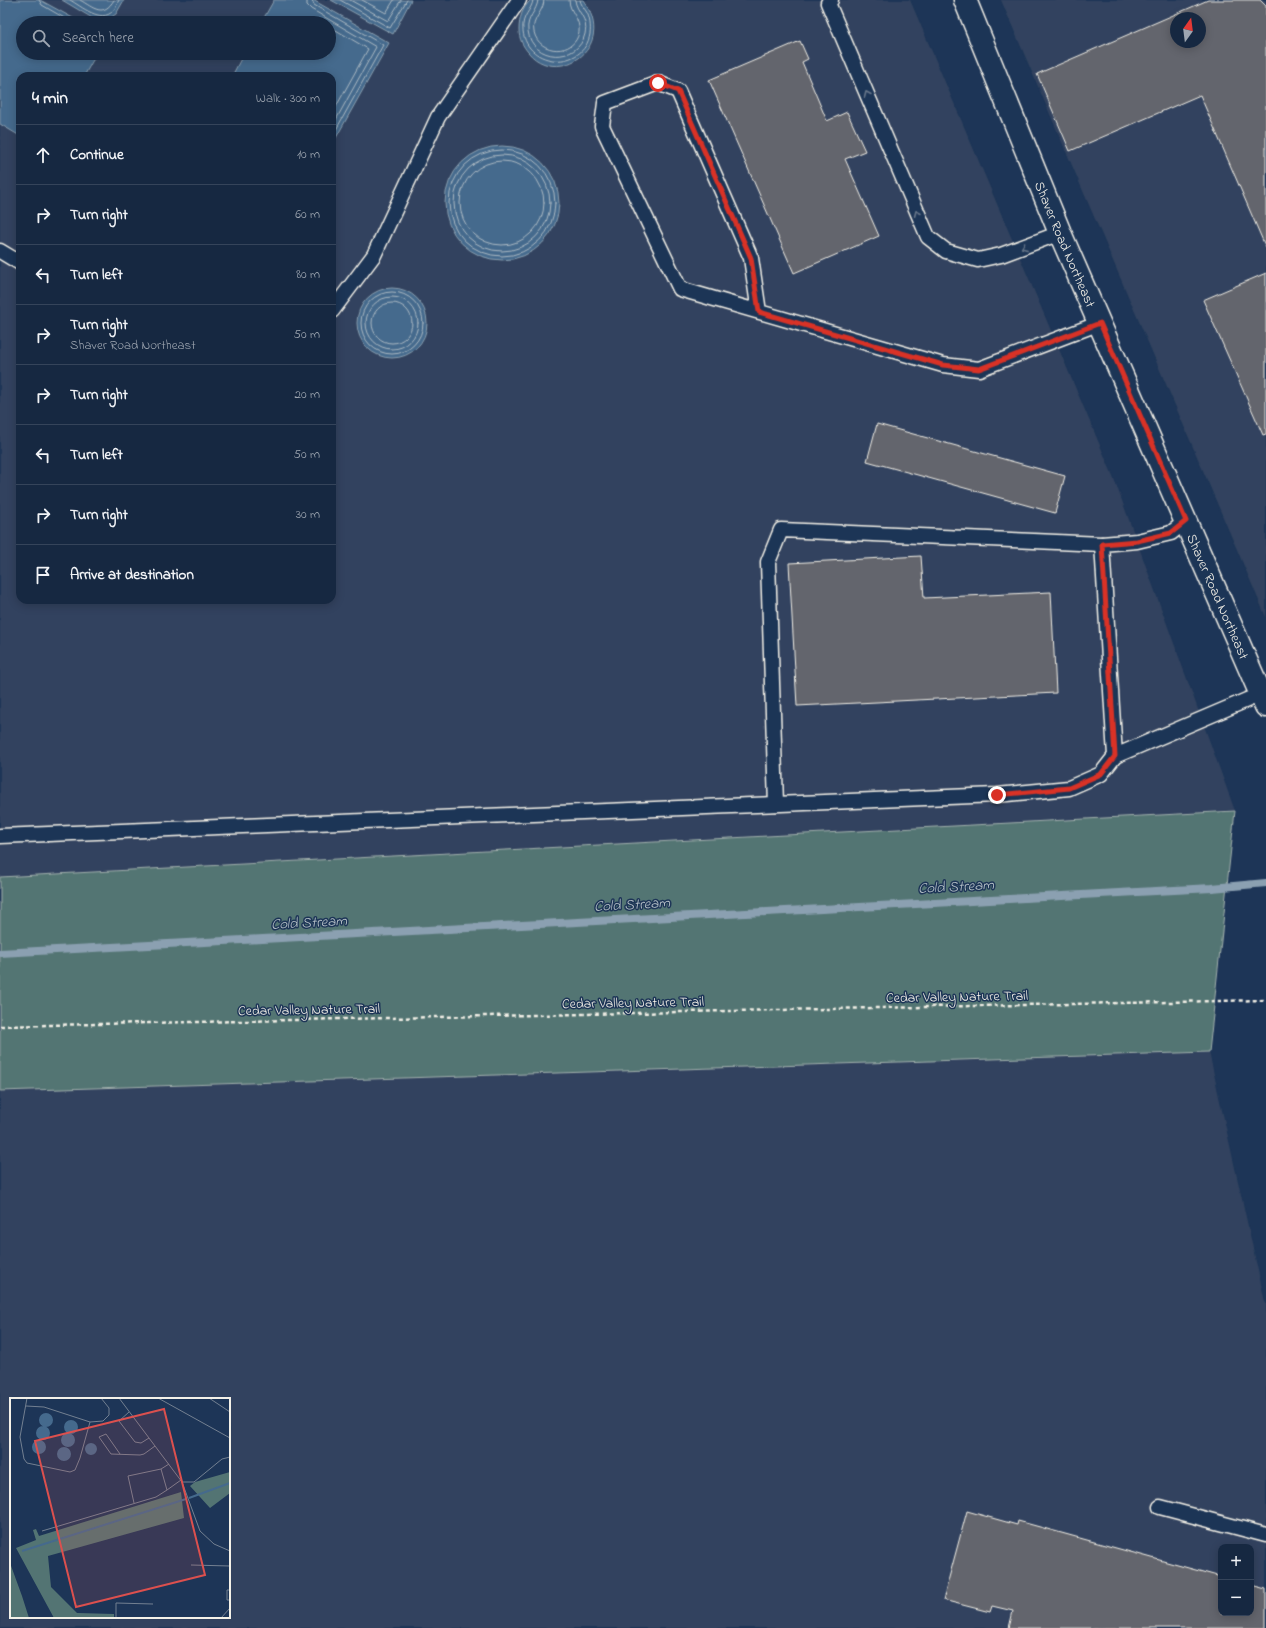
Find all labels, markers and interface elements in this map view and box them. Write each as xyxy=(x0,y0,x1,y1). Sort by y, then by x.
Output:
north arrow xyxy=(1170,12,1206,48)
search box xyxy=(16,16,336,60)
icon: search xyxy=(30,27,52,49)
text: Search here xyxy=(62,27,134,49)
route start xyxy=(649,74,667,92)
text: 4 min xyxy=(32,86,68,111)
text: Walk · 300 m xyxy=(256,89,320,108)
one-way arrow xyxy=(864,90,872,98)
icon: ahead xyxy=(32,144,54,166)
text: Continue xyxy=(70,144,124,166)
text: 10 m xyxy=(297,145,320,164)
street label: Shaver Road Northeast xyxy=(1028,178,1100,311)
icon: right xyxy=(32,204,54,226)
text: Turn right xyxy=(70,204,128,226)
text: 60 m xyxy=(295,205,320,224)
one-way arrow xyxy=(914,210,922,217)
one-way arrow xyxy=(1020,242,1027,250)
icon: left xyxy=(32,264,54,286)
text: Turn left xyxy=(70,264,123,286)
text: 80 m xyxy=(296,265,320,284)
text: Turn right xyxy=(70,314,128,336)
icon: right xyxy=(32,324,54,346)
text: 50 m xyxy=(294,325,320,344)
text: Shaver Road Northeast xyxy=(70,336,196,355)
icon: right xyxy=(32,384,54,406)
text: Turn right xyxy=(70,384,128,406)
text: 20 m xyxy=(295,385,320,404)
icon: left xyxy=(32,444,54,466)
text: Turn left xyxy=(70,444,123,466)
text: 50 m xyxy=(294,445,320,464)
icon: right xyxy=(32,504,54,526)
text: Turn right xyxy=(70,504,128,526)
text: 30 m xyxy=(296,505,320,524)
street label: Shaver Road Northeast xyxy=(1180,531,1254,663)
icon: arrive xyxy=(32,564,54,586)
text: Arrive at destination xyxy=(70,564,194,586)
route end xyxy=(988,786,1006,804)
water label: Cold Stream xyxy=(917,874,995,900)
water label: Cold Stream xyxy=(593,892,671,918)
water label: Cold Stream xyxy=(270,910,348,936)
street label: Cedar Valley Nature Trail xyxy=(886,986,1028,1010)
street label: Cedar Valley Nature Trail xyxy=(562,992,704,1016)
street label: Cedar Valley Nature Trail xyxy=(238,999,380,1023)
inset map xyxy=(10,1398,230,1618)
map controls xyxy=(1218,1544,1254,1616)
button: + xyxy=(1218,1544,1254,1580)
button: − xyxy=(1218,1580,1254,1616)

